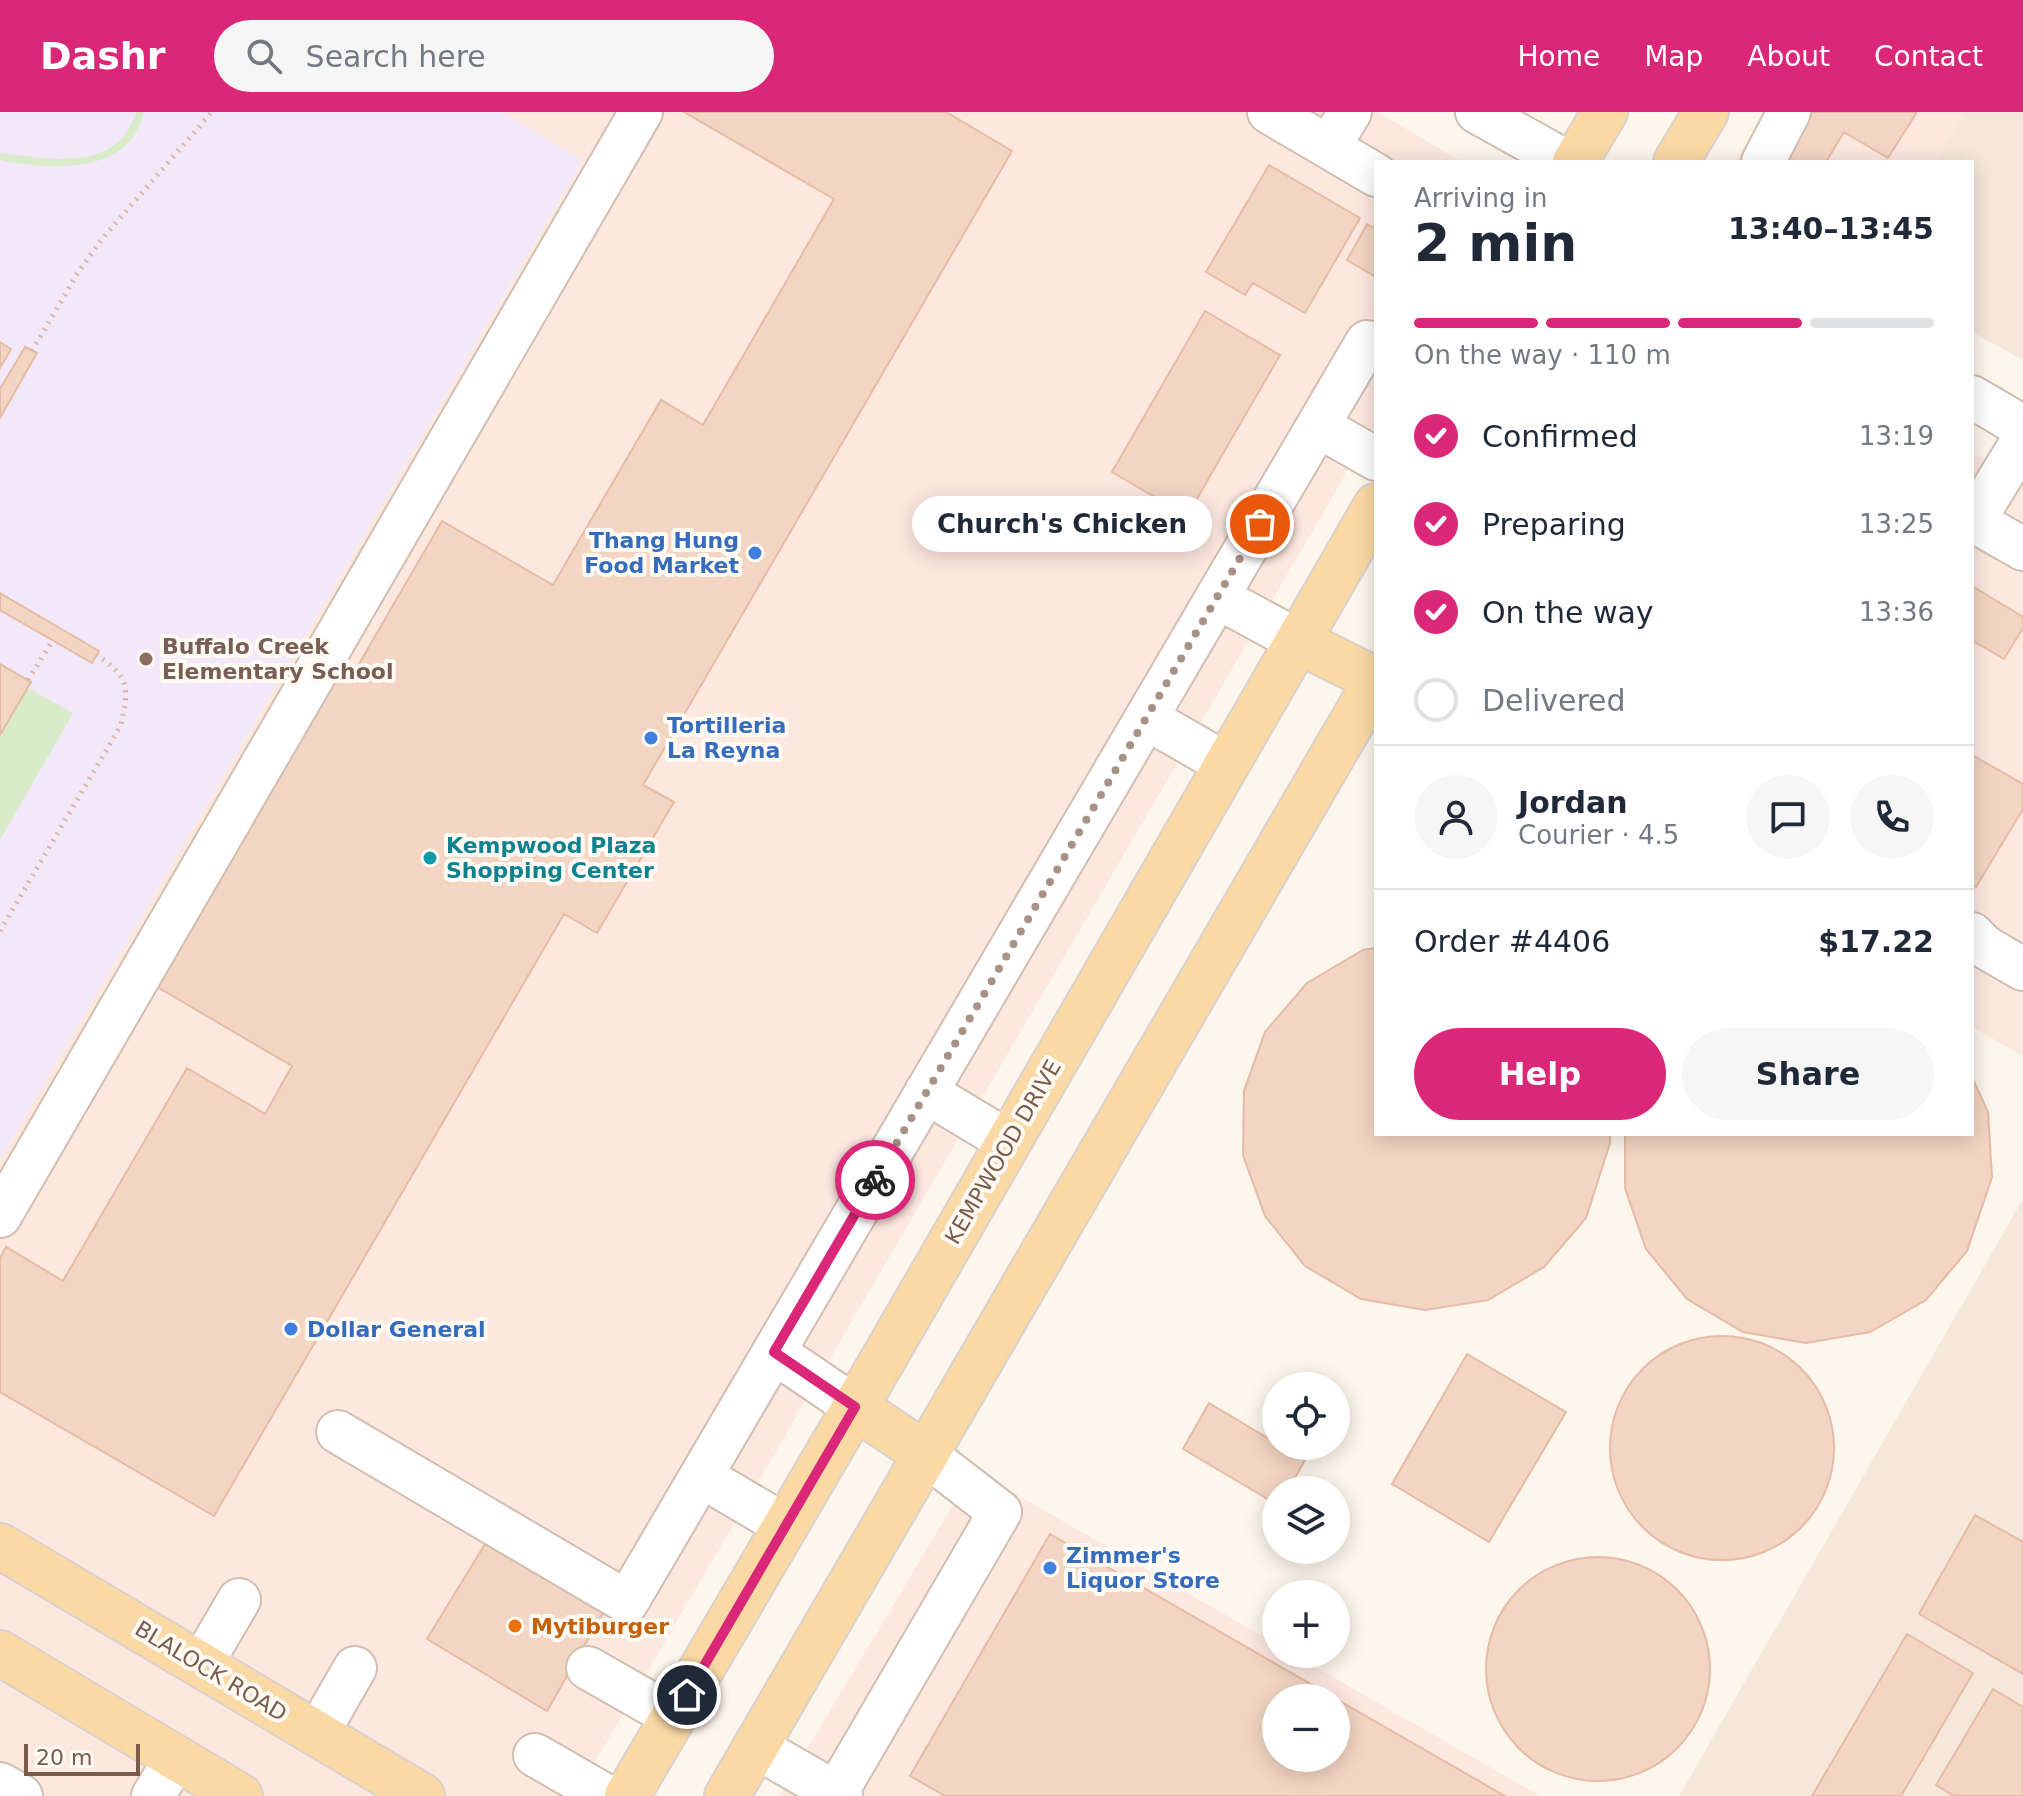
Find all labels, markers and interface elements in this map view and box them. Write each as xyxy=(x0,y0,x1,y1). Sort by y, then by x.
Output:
search box xyxy=(214,20,774,92)
text: Dashr xyxy=(40,34,166,78)
icon: search xyxy=(242,34,286,78)
text: Search here xyxy=(306,39,486,74)
text: Home xyxy=(1517,40,1600,73)
text: Map xyxy=(1644,40,1703,73)
text: About xyxy=(1747,40,1830,73)
text: Contact xyxy=(1874,40,1983,73)
text: Arriving in xyxy=(1414,183,1548,213)
text: 13:40–13:45 xyxy=(1728,211,1934,246)
text: 2 min xyxy=(1414,213,1577,273)
text: On the way · 110 m xyxy=(1414,340,1671,370)
icon: check xyxy=(1414,414,1458,458)
text: Confirmed xyxy=(1482,419,1638,454)
text: 13:19 xyxy=(1859,421,1934,451)
pin xyxy=(1226,490,1294,558)
callout: Church's Chicken xyxy=(912,496,1212,552)
icon: bag xyxy=(1238,502,1282,546)
icon: check xyxy=(1414,502,1458,546)
text: Preparing xyxy=(1482,507,1626,542)
text: Church's Chicken xyxy=(937,509,1187,539)
text: 13:25 xyxy=(1859,509,1934,539)
place label: Thang Hung Food Market xyxy=(584,528,739,578)
marker: Thang Hung Food Market xyxy=(746,544,764,562)
icon: check xyxy=(1414,590,1458,634)
text: On the way xyxy=(1482,595,1654,630)
text: 13:36 xyxy=(1859,597,1934,627)
place label: Buffalo Creek Elementary School xyxy=(162,634,394,684)
marker: Buffalo Creek Elementary School xyxy=(137,650,155,668)
text: Delivered xyxy=(1482,683,1626,718)
place label: Tortilleria La Reyna xyxy=(667,713,786,763)
marker: Tortilleria La Reyna xyxy=(642,729,660,747)
button: person xyxy=(1414,775,1498,859)
button: chat xyxy=(1746,775,1830,859)
button: phone xyxy=(1850,775,1934,859)
text: Jordan xyxy=(1518,785,1628,820)
text: Courier · 4.5 xyxy=(1518,820,1679,850)
place label: Kempwood Plaza Shopping Center xyxy=(446,833,656,883)
marker: Kempwood Plaza Shopping Center xyxy=(421,849,439,867)
text: Order #4406 xyxy=(1414,924,1610,959)
text: $17.22 xyxy=(1818,924,1934,959)
button: Help xyxy=(1414,1028,1666,1120)
button: Share xyxy=(1682,1028,1934,1120)
street label: KEMPWOOD DRIVE xyxy=(940,1055,1066,1249)
courier xyxy=(835,1140,915,1220)
icon: bike xyxy=(853,1158,897,1202)
place label: Dollar General xyxy=(307,1317,486,1342)
marker: Dollar General xyxy=(282,1320,300,1338)
map controls xyxy=(1262,1372,1350,1772)
button: locate xyxy=(1262,1372,1350,1460)
button: layers xyxy=(1262,1476,1350,1564)
place label: Zimmer's Liquor Store xyxy=(1066,1543,1220,1593)
marker: Zimmer's Liquor Store xyxy=(1041,1559,1059,1577)
button: + xyxy=(1262,1580,1350,1668)
place label: Mytiburger xyxy=(531,1614,669,1639)
street label: BLALOCK ROAD xyxy=(131,1616,291,1726)
marker: Mytiburger xyxy=(506,1617,524,1635)
pin xyxy=(653,1661,721,1729)
icon: home xyxy=(665,1673,709,1717)
button: − xyxy=(1262,1684,1350,1772)
scale bar xyxy=(24,1740,140,1776)
text: 20 m xyxy=(36,1745,92,1770)

